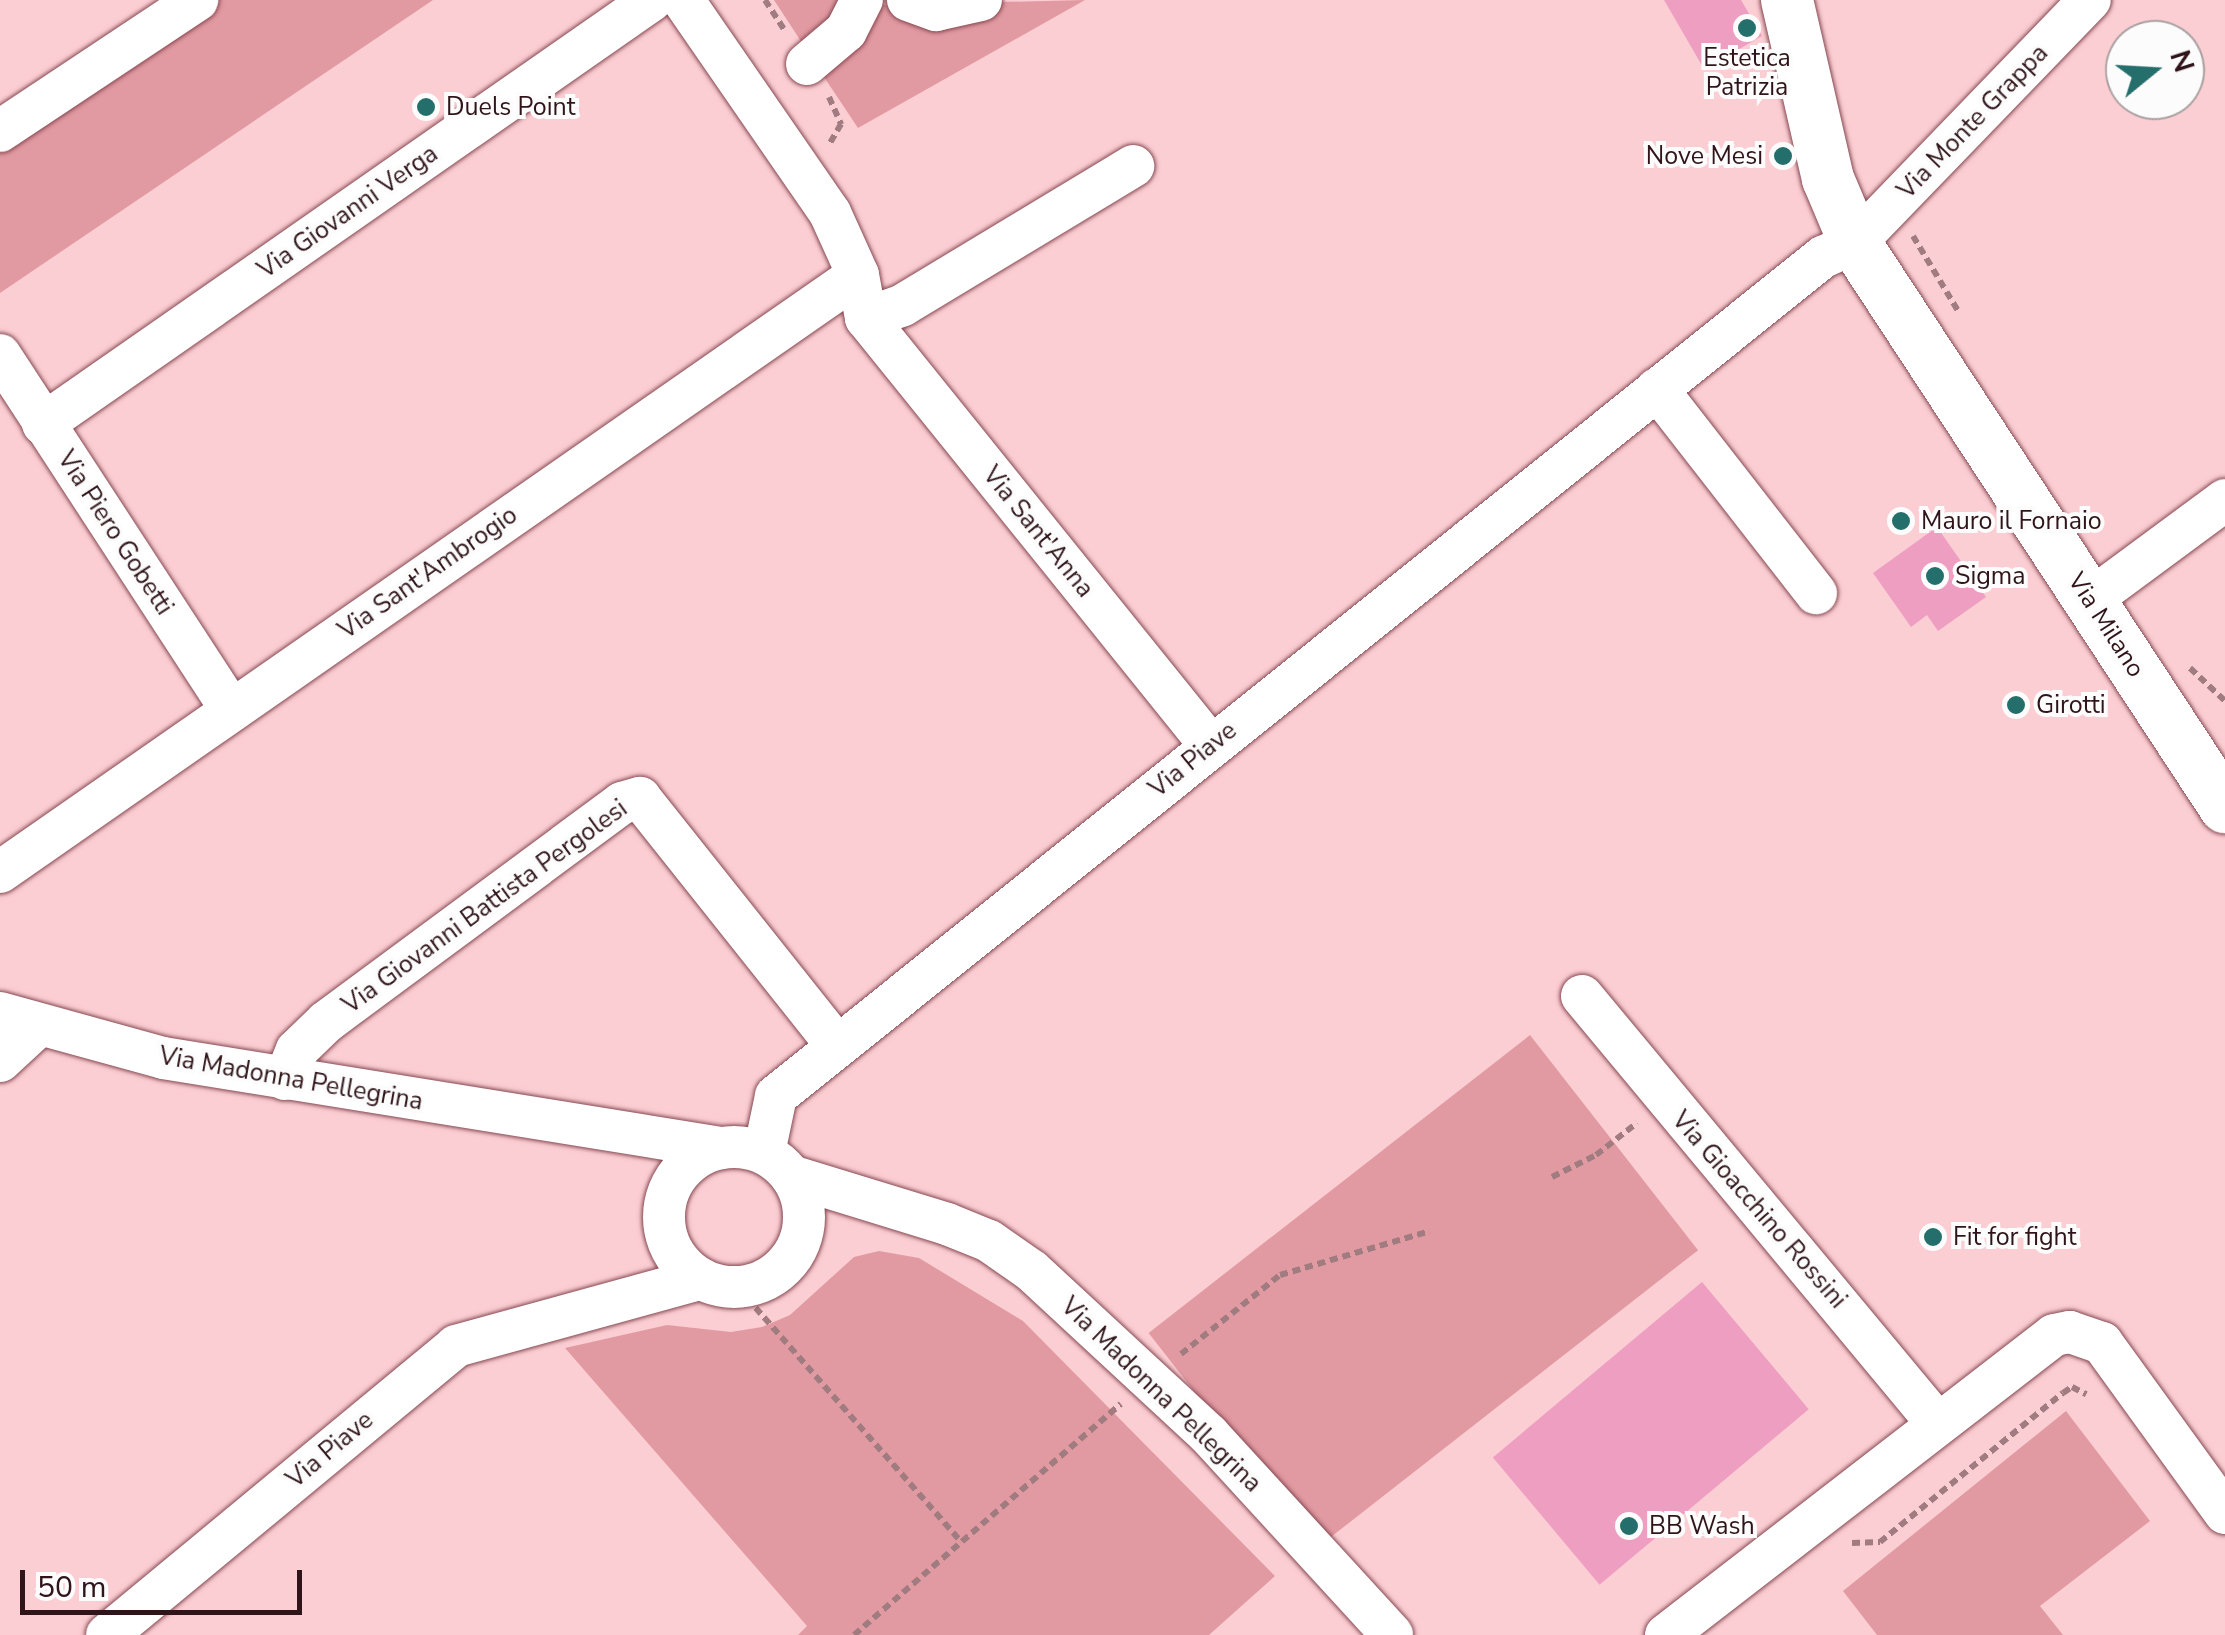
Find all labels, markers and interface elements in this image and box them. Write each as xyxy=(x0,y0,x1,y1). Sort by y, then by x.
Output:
marker: Estetica Patrizia xyxy=(1736,17,1758,39)
north arrow xyxy=(2105,20,2205,120)
street label: Via Monte Grappa xyxy=(1892,39,2054,205)
place label: Estetica Patrizia xyxy=(1703,44,1791,103)
text: N xyxy=(2160,46,2203,77)
place label: Duels Point xyxy=(446,92,576,122)
marker: Duels Point xyxy=(415,96,437,118)
street label: Via Giovanni Verga xyxy=(252,139,444,285)
place label: Nove Mesi xyxy=(1646,141,1763,171)
marker: Nove Mesi xyxy=(1772,145,1794,167)
street label: Via Piero Gobetti xyxy=(51,445,179,621)
street label: Via Sant'Anna xyxy=(976,461,1100,603)
street label: Via Sant'Ambrogio xyxy=(333,500,523,646)
place label: Mauro il Fornaio xyxy=(1921,506,2102,536)
marker: Mauro il Fornaio xyxy=(1890,510,1912,532)
place label: Sigma xyxy=(1955,561,2025,591)
marker: Sigma xyxy=(1924,565,1946,587)
street label: Via Milano xyxy=(2061,567,2151,683)
place label: Girotti xyxy=(2036,690,2105,720)
marker: Girotti xyxy=(2005,694,2027,716)
street label: Via Piave xyxy=(1143,716,1243,804)
street label: Via Giovanni Battista Pergolesi xyxy=(337,794,633,1020)
street label: Via Madonna Pellegrina xyxy=(157,1041,425,1117)
street label: Via Gioacchino Rossini xyxy=(1665,1105,1853,1315)
place label: Fit for fight xyxy=(1953,1222,2076,1252)
marker: Fit for fight xyxy=(1922,1226,1944,1248)
street label: Via Madonna Pellegrina xyxy=(1054,1291,1268,1499)
street label: Via Piave xyxy=(281,1405,379,1495)
place label: BB Wash xyxy=(1649,1511,1755,1541)
marker: BB Wash xyxy=(1618,1515,1640,1537)
scale bar xyxy=(25,1550,308,1612)
text: 50 m xyxy=(37,1567,106,1608)

